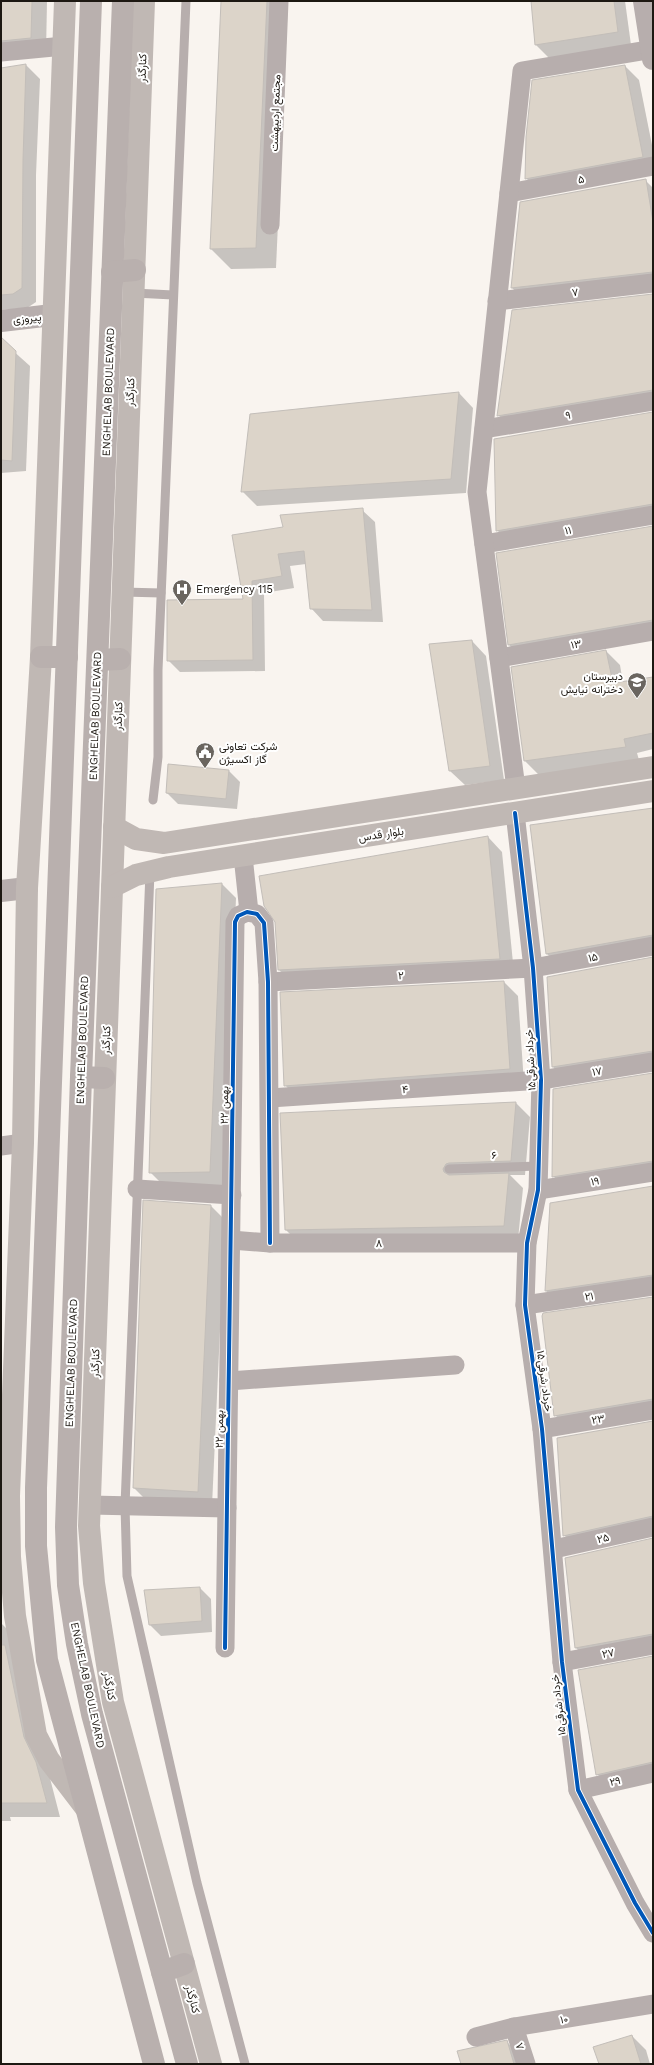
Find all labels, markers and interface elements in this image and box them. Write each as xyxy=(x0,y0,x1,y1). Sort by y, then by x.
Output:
street label: کنارگذر xyxy=(135,53,150,84)
street label: مجتمع اردیبهشت xyxy=(268,74,284,152)
street label: ۵ xyxy=(577,173,585,186)
street label: ۷ xyxy=(571,286,579,299)
street label: پیروزی xyxy=(12,311,42,327)
street label: ENGHELAB BOULEVARD xyxy=(100,327,117,457)
street label: کنارگذر xyxy=(123,377,138,408)
street label: ۹ xyxy=(564,409,572,422)
street label: ۱۱ xyxy=(564,524,572,537)
hospital icon: Emergency 115 xyxy=(171,578,193,606)
place label: Emergency 115 xyxy=(196,583,273,596)
street label: ۱۳ xyxy=(570,637,582,652)
street label: ENGHELAB BOULEVARD xyxy=(87,651,104,781)
place label: دبیرستان دخترانه نیایش xyxy=(561,670,623,696)
school or university icon: دبیرستان دخترانه نیایش xyxy=(626,671,648,699)
street label: کنارگذر xyxy=(111,701,126,732)
place label: شرکت تعاونی گاز اکسیژن xyxy=(219,740,278,766)
public building icon: شرکت تعاونی گاز اکسیژن xyxy=(194,741,216,769)
street label: بلوار قدس xyxy=(358,825,405,844)
street label: ۱۵ xyxy=(587,950,599,965)
street label: ۲ xyxy=(398,969,404,982)
street label: ENGHELAB BOULEVARD xyxy=(74,975,91,1105)
street label: کنارگذر xyxy=(99,1025,114,1056)
street label: ۱۵خرداد شرقی xyxy=(522,1029,539,1091)
street label: ۱۷ xyxy=(591,1064,603,1079)
street label: ۴ xyxy=(401,1083,409,1096)
street label: ۲۲ بهمن xyxy=(218,1086,231,1124)
street label: ۶ xyxy=(491,1149,497,1162)
street label: ۱۹ xyxy=(590,1174,600,1189)
street label: ۸ xyxy=(376,1237,383,1250)
street label: ۲۱ xyxy=(584,1289,594,1304)
street label: ENGHELAB BOULEVARD xyxy=(63,1298,80,1428)
street label: کنارگذر xyxy=(88,1348,103,1379)
street label: ۱۵خرداد شرقی xyxy=(534,1350,555,1412)
street label: ۲۲ بهمن xyxy=(213,1410,226,1448)
street label: ۲۳ xyxy=(591,1412,606,1427)
street label: ۲۵ xyxy=(596,1531,611,1546)
street label: ENGHELAB BOULEVARD xyxy=(68,1621,107,1749)
street label: ۲۷ xyxy=(601,1646,616,1661)
street label: کنارگذر xyxy=(100,1670,118,1701)
street label: ۱۵خرداد شرقی xyxy=(548,1674,569,1736)
street label: ۲۹ xyxy=(608,1774,622,1789)
street label: کنارگذر xyxy=(182,1983,203,2015)
street label: ۱۰ xyxy=(559,2012,569,2027)
street label: ۷ xyxy=(512,2041,527,2052)

